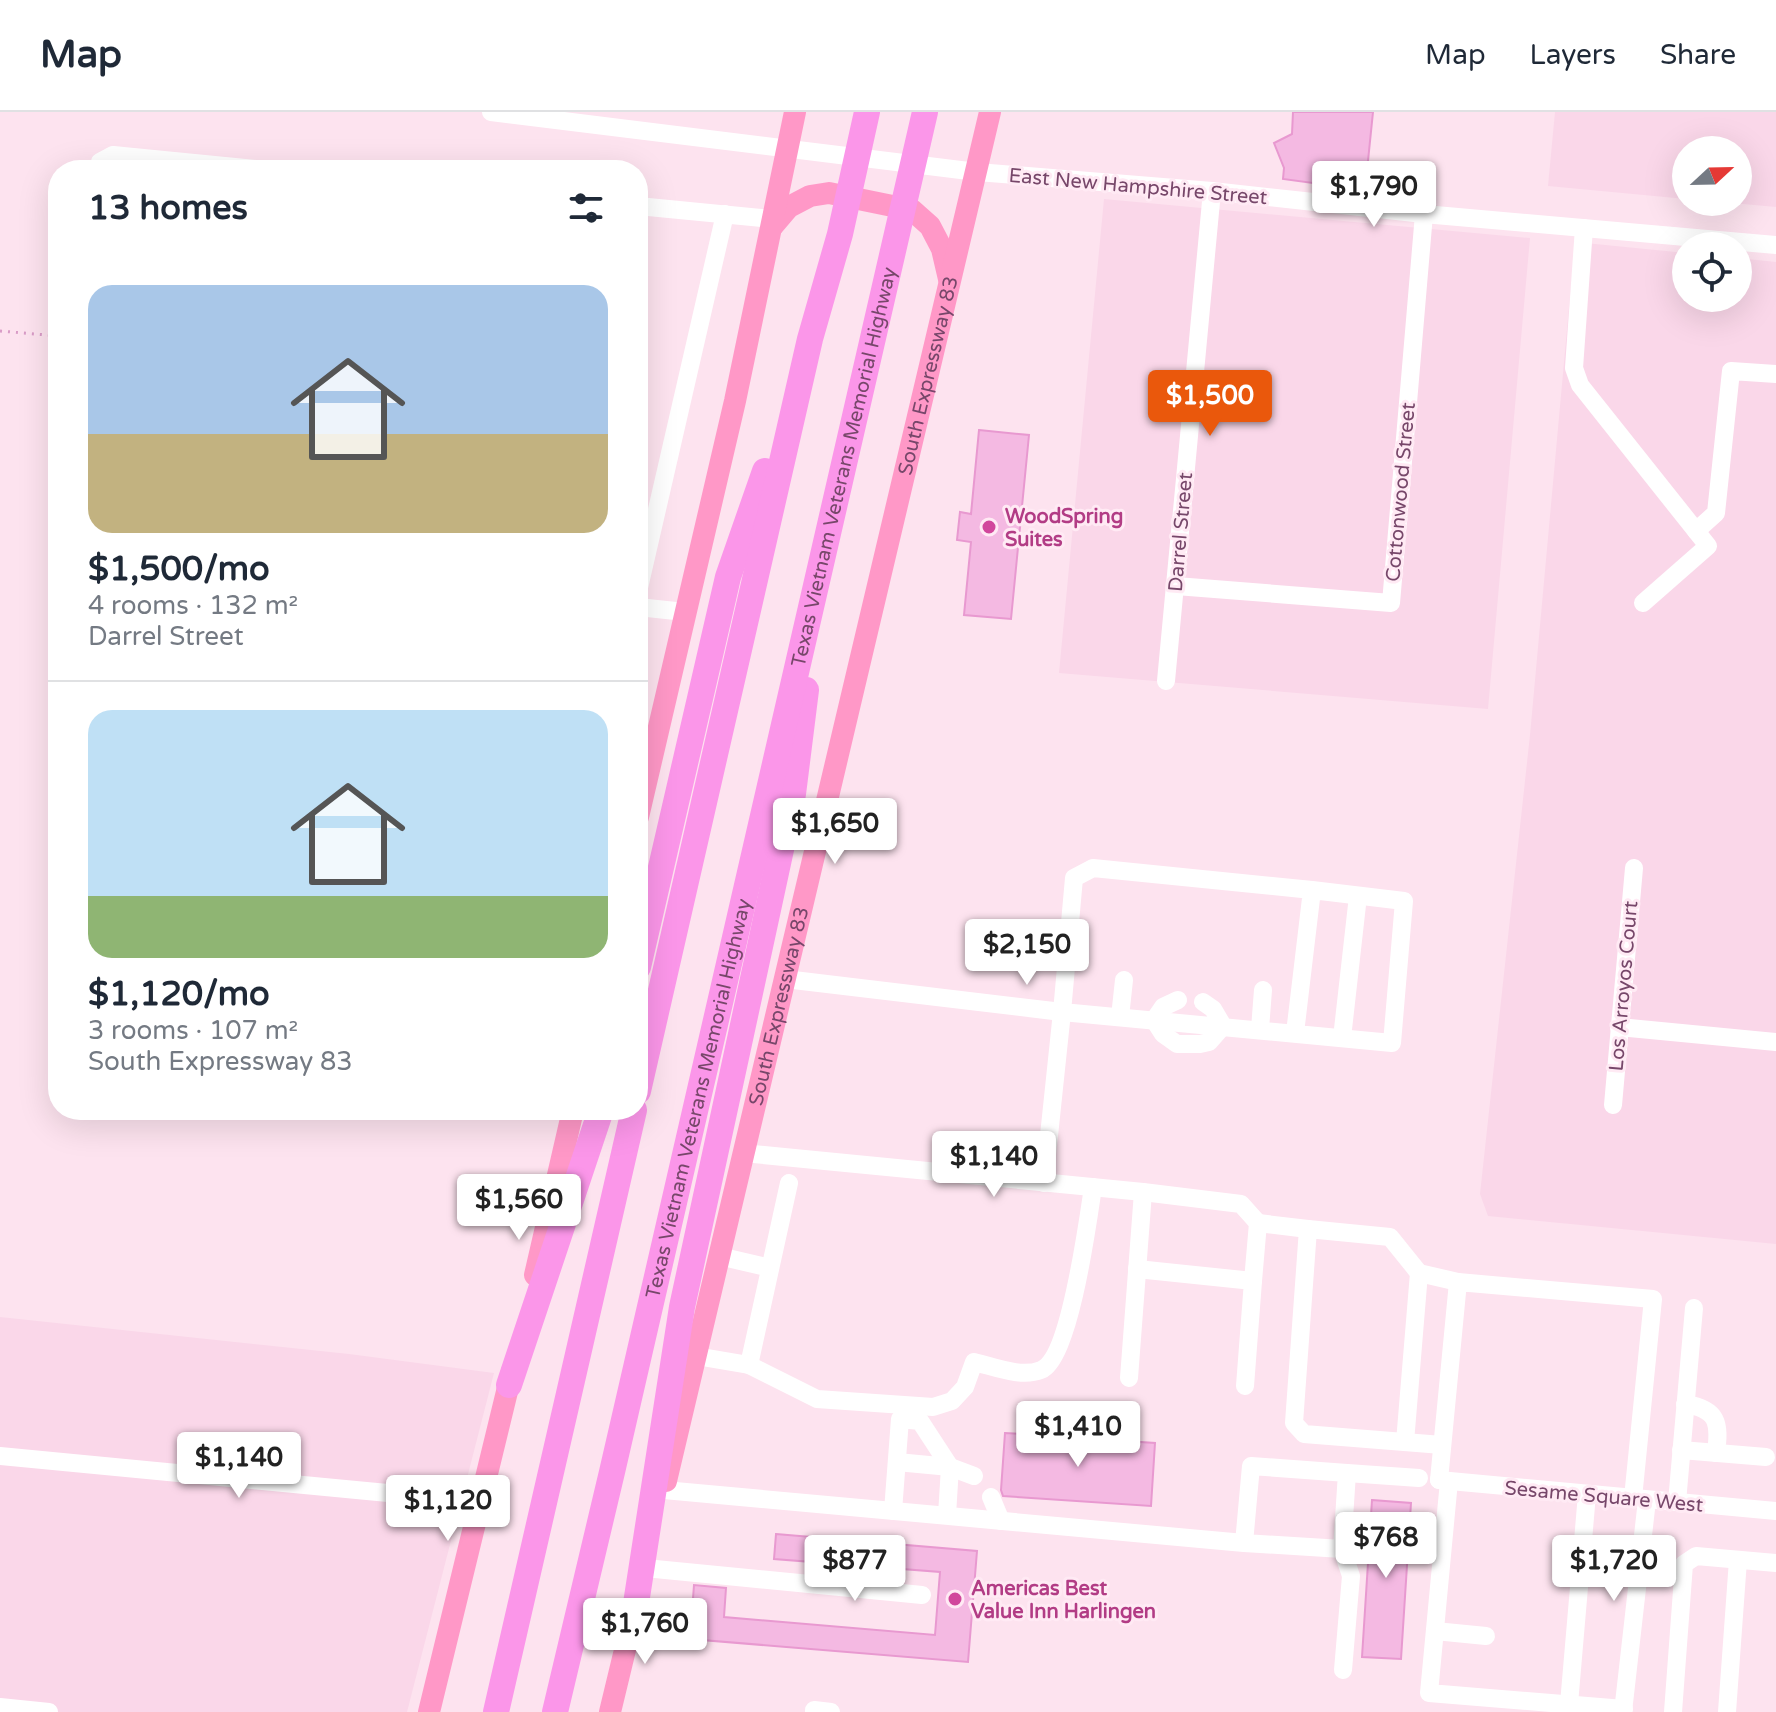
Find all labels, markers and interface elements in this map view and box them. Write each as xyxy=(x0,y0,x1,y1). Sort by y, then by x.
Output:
text: Map xyxy=(40,32,122,78)
text: Map xyxy=(1425,38,1486,72)
text: Layers xyxy=(1530,38,1616,72)
text: Share xyxy=(1660,38,1736,72)
north arrow xyxy=(1672,136,1752,216)
map controls xyxy=(1672,136,1752,312)
pin: $1,790 xyxy=(1309,161,1439,229)
street label: East New Hampshire Street xyxy=(1008,164,1269,210)
text: $1,790 xyxy=(1330,171,1418,202)
icon: filters xyxy=(564,186,608,230)
text: 13 homes xyxy=(88,188,248,229)
button: locate xyxy=(1672,232,1752,312)
street label: Texas Vietnam Veterans Memorial Highway xyxy=(787,265,902,669)
street label: South Expressway 83 xyxy=(893,274,964,478)
icon: home xyxy=(276,337,420,481)
pin: $1,500 xyxy=(1145,370,1275,438)
text: $1,500 xyxy=(1166,380,1254,411)
street label: Cottonwood Street xyxy=(1381,401,1421,583)
street label: Darrel Street xyxy=(1164,471,1198,593)
place label: WoodSpring Suites xyxy=(1005,505,1123,552)
marker: WoodSpring Suites xyxy=(980,518,998,536)
text: $1,500/mo xyxy=(88,549,270,590)
text: 4 rooms · 132 m² xyxy=(88,590,298,621)
text: Darrel Street xyxy=(88,621,244,652)
icon: home xyxy=(276,762,420,906)
pin: $1,650 xyxy=(770,798,900,866)
text: $1,650 xyxy=(791,808,879,839)
street label: Texas Vietnam Veterans Memorial Highway xyxy=(641,896,757,1301)
street label: Los Arroyos Court xyxy=(1605,899,1643,1072)
street label: South Expressway 83 xyxy=(744,904,814,1108)
pin: $2,150 xyxy=(962,919,1092,987)
text: $2,150 xyxy=(983,929,1071,960)
text: $1,120/mo xyxy=(88,974,270,1015)
text: 3 rooms · 107 m² xyxy=(88,1015,298,1046)
text: South Expressway 83 xyxy=(88,1046,353,1077)
pin: $1,140 xyxy=(929,1131,1059,1199)
text: $1,140 xyxy=(950,1141,1038,1172)
pin: $1,560 xyxy=(454,1174,584,1242)
text: $1,560 xyxy=(475,1184,563,1215)
pin: $1,410 xyxy=(1013,1401,1143,1469)
text: $1,410 xyxy=(1034,1411,1122,1442)
pin: $1,140 xyxy=(174,1432,304,1500)
text: $1,140 xyxy=(195,1442,283,1473)
pin: $1,120 xyxy=(383,1475,513,1543)
street label: Sesame Square West xyxy=(1504,1476,1705,1518)
text: $1,120 xyxy=(404,1485,492,1516)
pin: $768 xyxy=(1339,1512,1433,1580)
text: $768 xyxy=(1353,1522,1419,1553)
pin: $877 xyxy=(808,1535,902,1603)
pin: $1,720 xyxy=(1549,1535,1679,1603)
text: $877 xyxy=(822,1545,888,1576)
text: $1,720 xyxy=(1570,1545,1658,1576)
place label: Americas Best Value Inn Harlingen xyxy=(971,1577,1156,1624)
marker: Americas Best Value Inn Harlingen xyxy=(946,1590,964,1608)
pin: $1,760 xyxy=(580,1598,710,1666)
text: $1,760 xyxy=(601,1608,689,1639)

